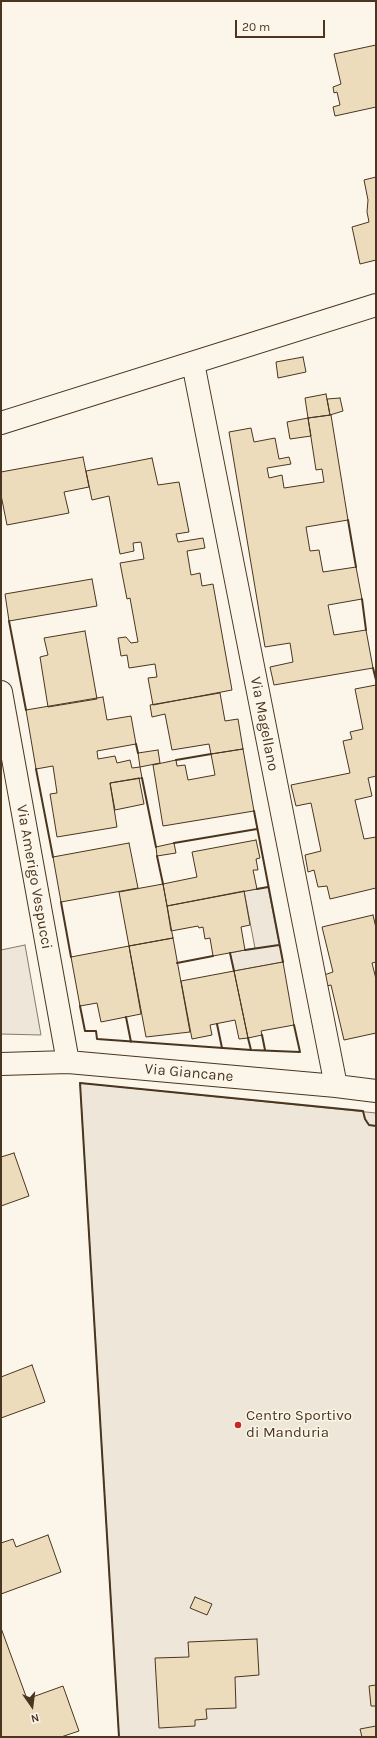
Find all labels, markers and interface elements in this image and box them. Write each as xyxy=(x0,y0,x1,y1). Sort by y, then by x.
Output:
scale bar xyxy=(237,12,327,38)
text: 20 m xyxy=(242,20,270,34)
street label: Via Magellano xyxy=(246,675,282,773)
street label: Via Amerigo Vespucci xyxy=(12,803,56,951)
street label: Via Giancane xyxy=(144,1060,234,1086)
place label: Centro Sportivo di Manduria xyxy=(246,1407,352,1442)
marker: Centro Sportivo di Manduria xyxy=(233,1420,243,1430)
north arrow xyxy=(12,1686,52,1726)
text: N xyxy=(30,1711,40,1725)

